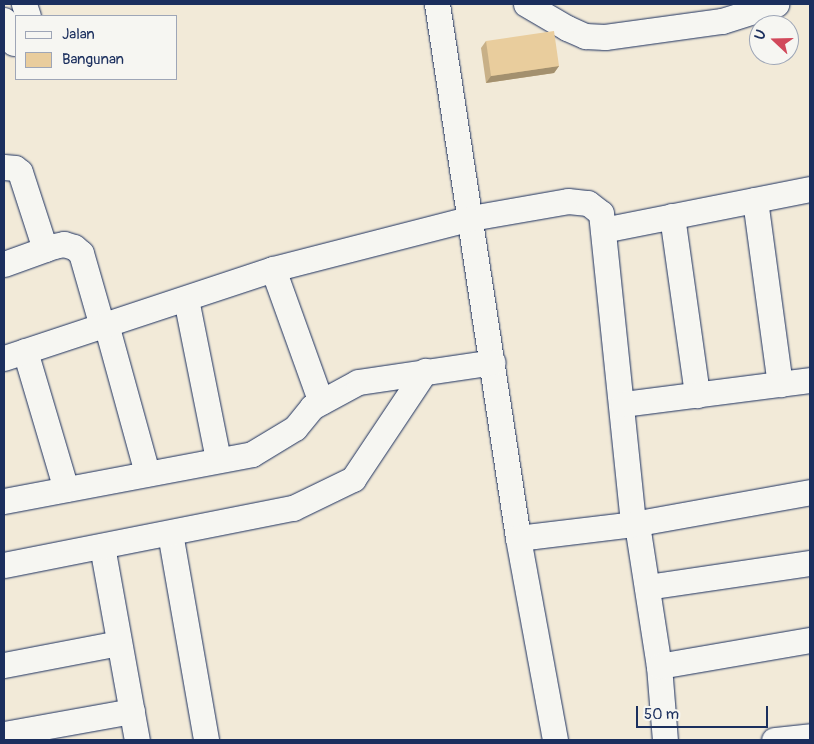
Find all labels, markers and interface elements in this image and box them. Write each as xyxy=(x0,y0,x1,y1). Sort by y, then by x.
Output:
legend xyxy=(15,15,178,80)
north arrow xyxy=(749,15,799,65)
text: Jalan xyxy=(62,25,95,44)
text: U xyxy=(751,27,770,42)
text: Bangunan xyxy=(62,50,124,69)
scale bar xyxy=(639,696,772,728)
text: 50 m xyxy=(644,705,679,724)

